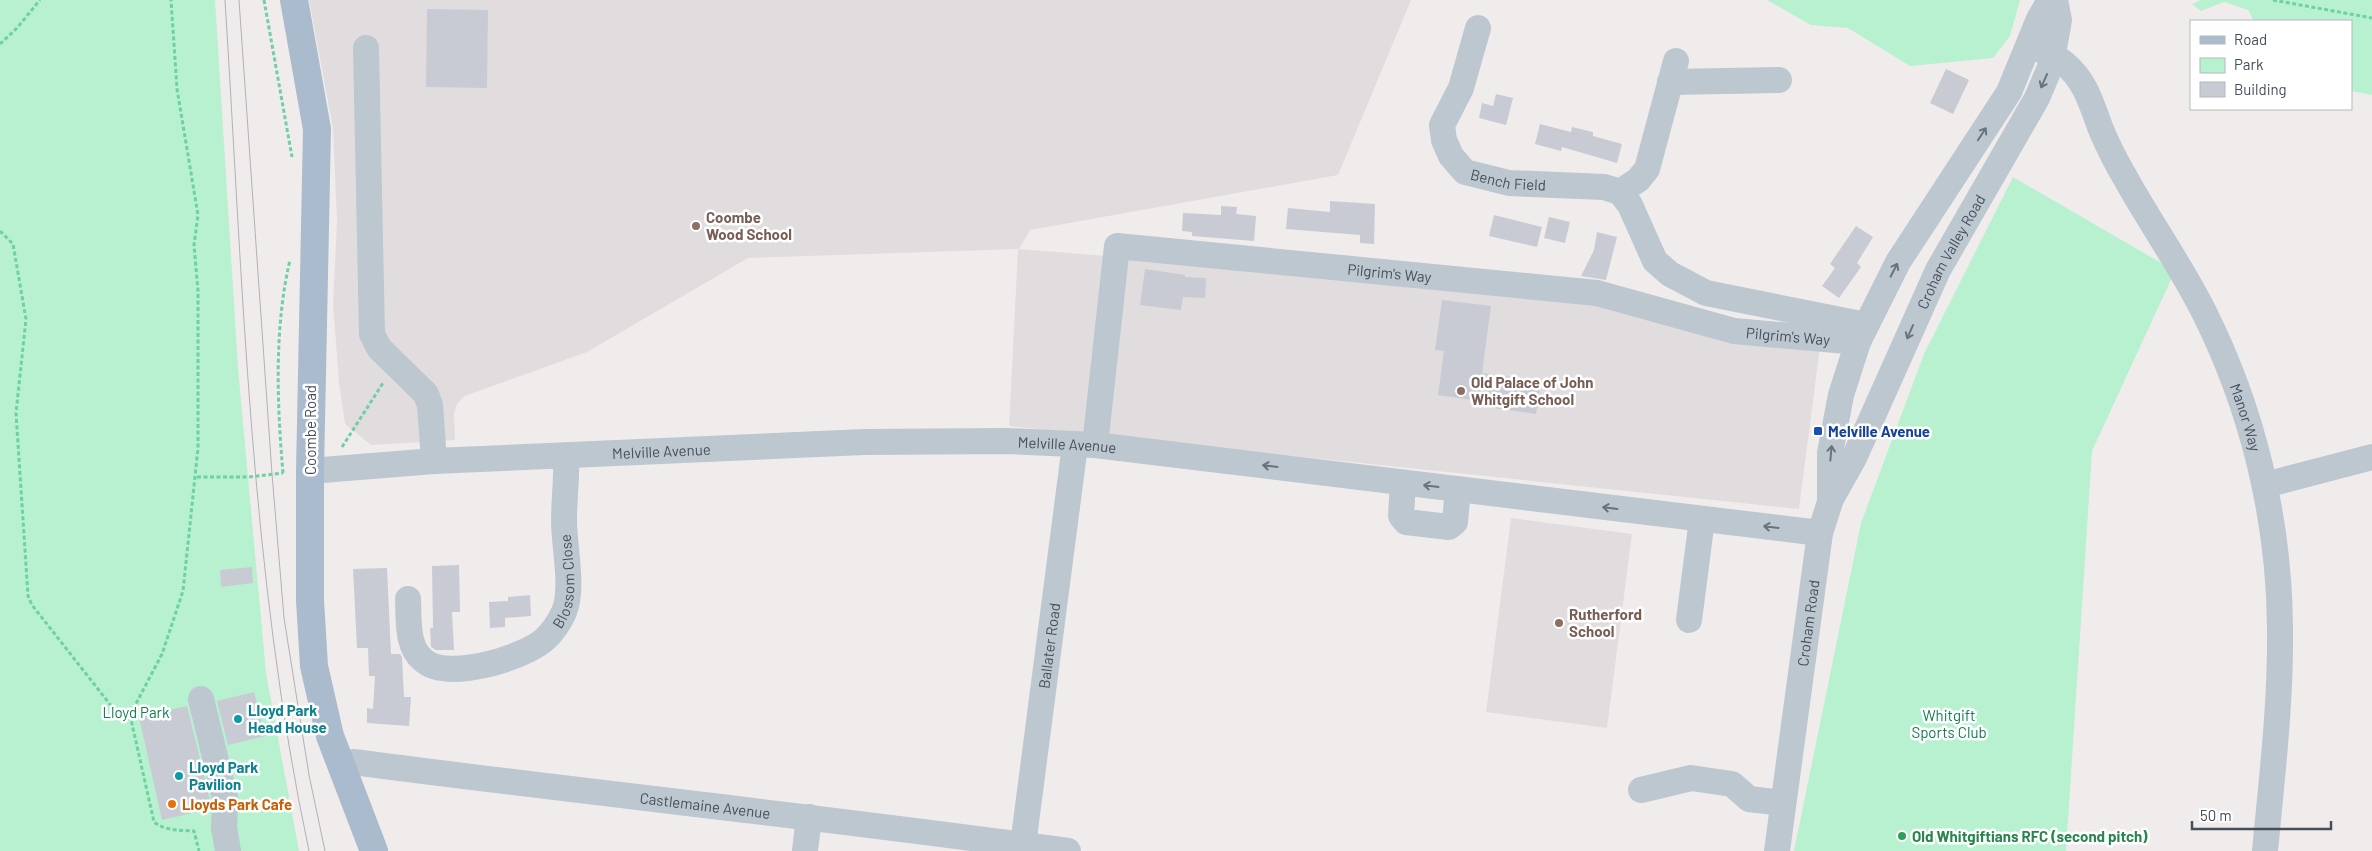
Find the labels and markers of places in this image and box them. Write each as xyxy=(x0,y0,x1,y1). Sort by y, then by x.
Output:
place label: Coombe Wood School xyxy=(706,208,792,243)
marker: Coombe Wood School xyxy=(690,220,702,232)
place label: Old Palace of John Whitgift School xyxy=(1471,373,1593,408)
marker: Old Palace of John Whitgift School xyxy=(1455,385,1467,397)
place label: Melville Avenue xyxy=(1828,422,1930,440)
marker: Melville Avenue xyxy=(1812,425,1824,437)
place label: Rutherford School xyxy=(1569,605,1642,640)
marker: Rutherford School xyxy=(1553,617,1565,629)
place label: Lloyd Park Head House xyxy=(248,701,327,736)
marker: Lloyd Park Head House xyxy=(232,713,244,725)
place label: Lloyd Park Pavilion xyxy=(189,758,258,793)
marker: Lloyd Park Pavilion xyxy=(173,770,185,782)
place label: Lloyds Park Cafe xyxy=(182,795,292,813)
marker: Lloyds Park Cafe xyxy=(166,798,178,810)
place label: Old Whitgiftians RFC (second pitch) xyxy=(1912,827,2148,845)
marker: Old Whitgiftians RFC (second pitch) xyxy=(1896,830,1908,842)

